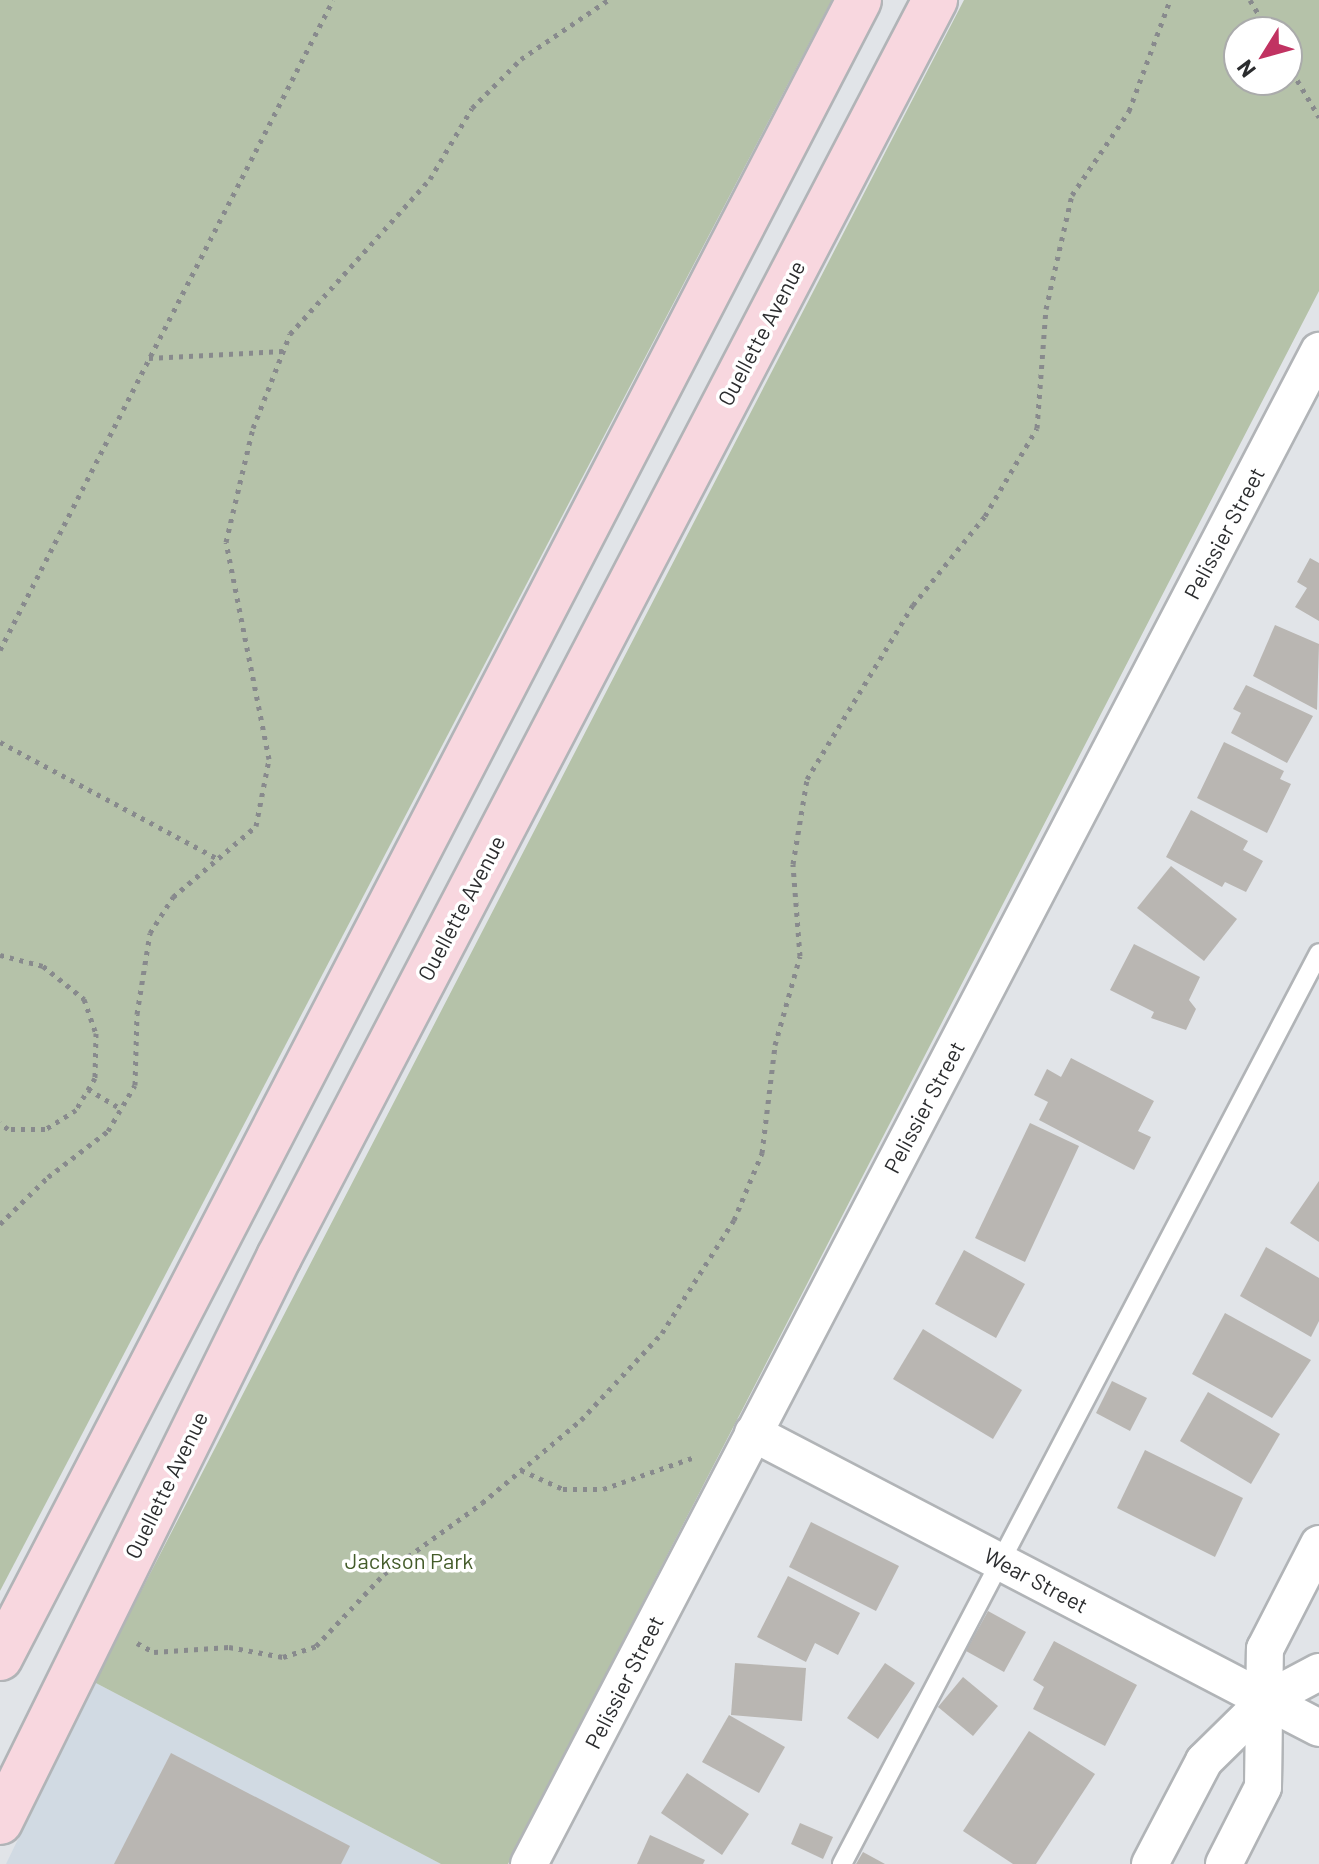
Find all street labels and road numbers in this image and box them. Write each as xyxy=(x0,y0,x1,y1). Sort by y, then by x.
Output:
street label: Ouellette Avenue xyxy=(712,256,810,410)
street label: Pelissier Street xyxy=(1178,462,1270,604)
street label: Ouellette Avenue xyxy=(412,831,510,985)
street label: Pelissier Street xyxy=(878,1036,970,1178)
street label: Ouellette Avenue xyxy=(119,1407,213,1563)
street label: Wear Street xyxy=(980,1542,1092,1618)
street label: Pelissier Street xyxy=(579,1611,669,1753)

